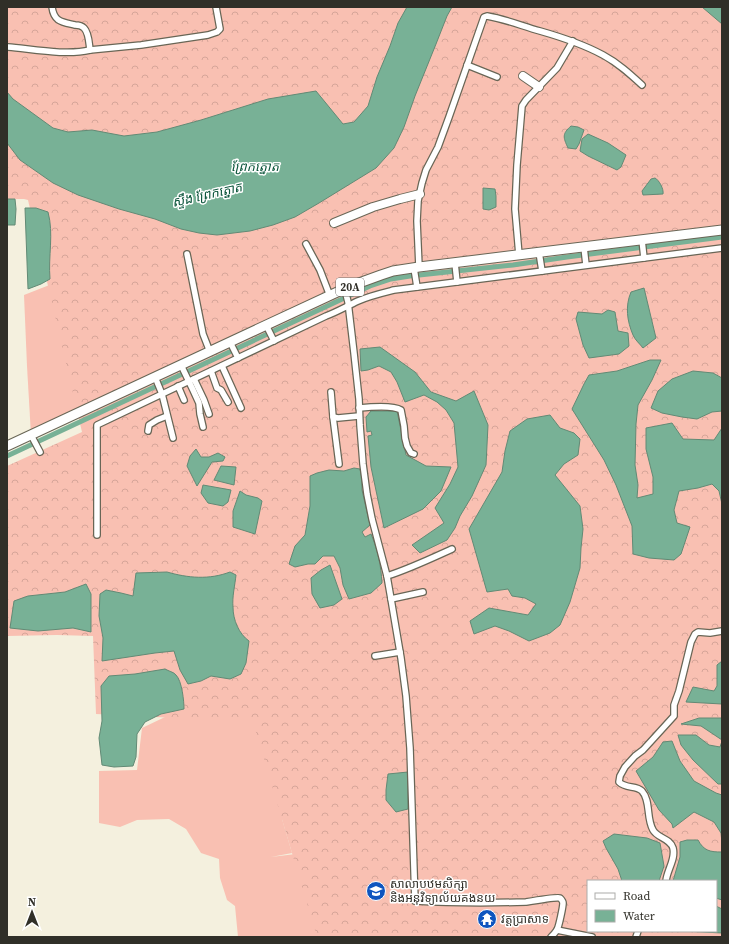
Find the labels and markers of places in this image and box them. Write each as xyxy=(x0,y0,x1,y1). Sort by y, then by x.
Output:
place label: សាលាបឋមសិក្សា និងអនុវិទ្យាល័យគងនយ xyxy=(390,876,495,906)
school or university icon: សាលាបឋមសិក្សា និងអនុវិទ្យាល័យគងនយ xyxy=(365,880,387,902)
temple icon: វត្តប្រាសាទ xyxy=(476,908,498,930)
place label: វត្តប្រាសាទ xyxy=(501,911,549,927)

